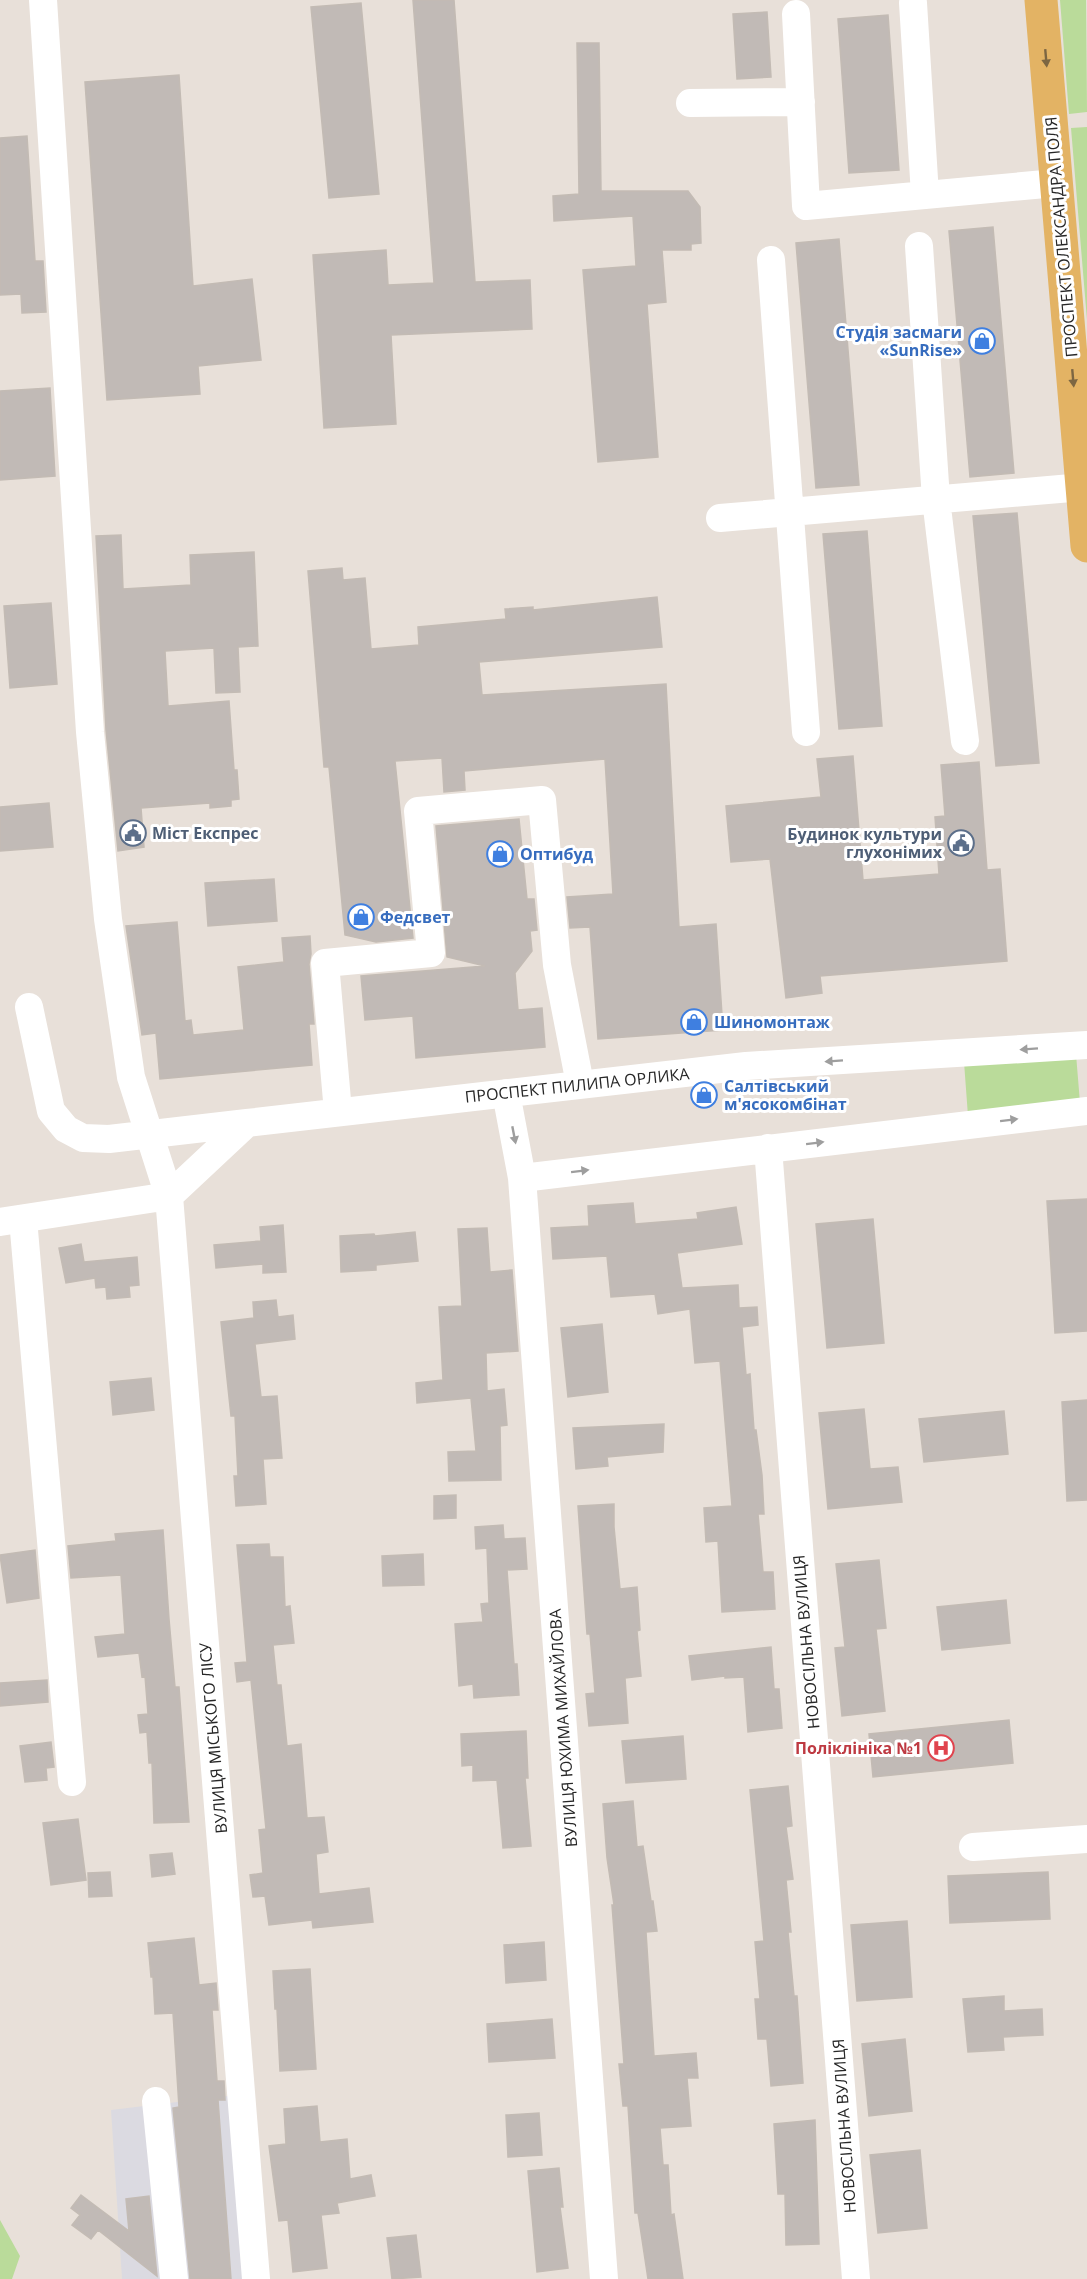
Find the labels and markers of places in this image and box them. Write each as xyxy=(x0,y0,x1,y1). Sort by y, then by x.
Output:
place label: Студія засмаги «SunRise» xyxy=(836,321,962,361)
shop icon: Студія засмаги «SunRise» xyxy=(967,326,997,356)
public building icon: Міст Експрес xyxy=(118,818,148,848)
place label: Міст Експрес xyxy=(152,822,259,844)
place label: Будинок культури глухонімих xyxy=(787,823,943,863)
public building icon: Будинок культури глухонімих xyxy=(946,828,976,858)
shop icon: Оптибуд xyxy=(485,839,515,869)
place label: Оптибуд xyxy=(520,843,594,865)
shop icon: Федсвет xyxy=(346,902,376,932)
place label: Федсвет xyxy=(380,906,451,928)
shop icon: Шиномонтаж xyxy=(679,1007,709,1037)
place label: Шиномонтаж xyxy=(714,1011,830,1033)
place label: Салтівський м'ясокомбінат xyxy=(724,1075,847,1115)
shop icon: Салтівський м'ясокомбінат xyxy=(689,1080,719,1110)
hospital icon: Поліклініка №1 xyxy=(926,1733,956,1763)
place label: Поліклініка №1 xyxy=(795,1737,922,1759)

